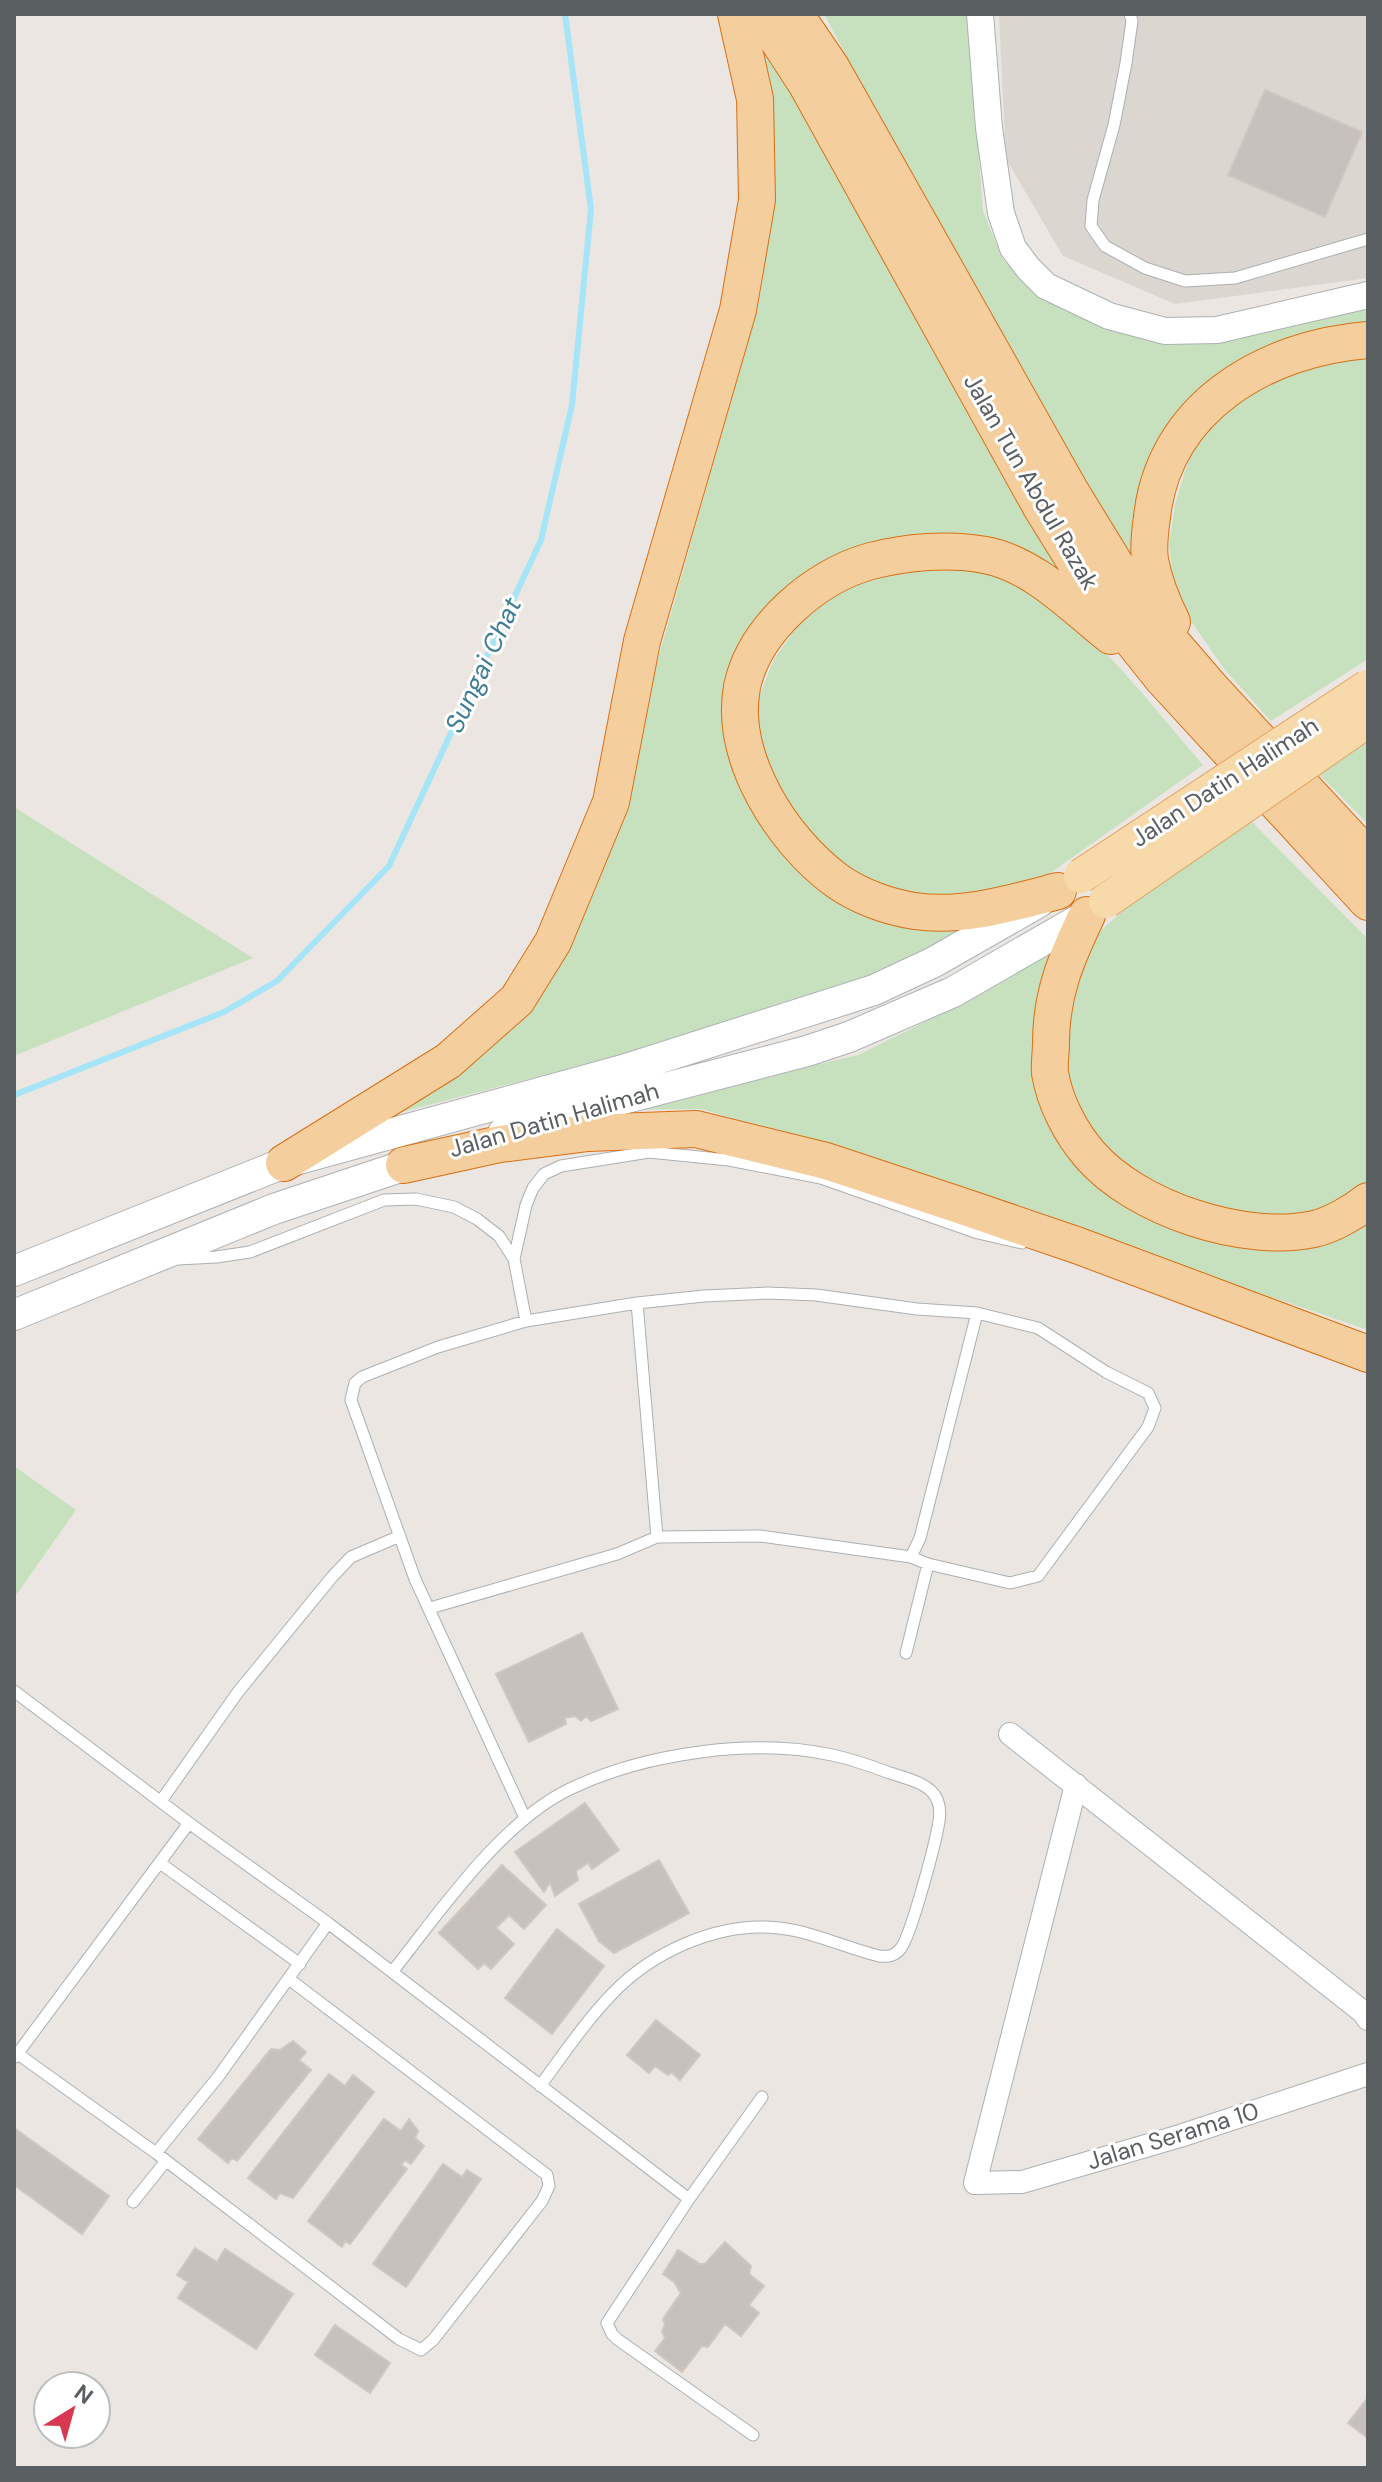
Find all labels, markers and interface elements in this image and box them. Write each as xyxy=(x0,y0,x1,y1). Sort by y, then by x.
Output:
street label: Jalan Tun Abdul Razak xyxy=(957,368,1106,595)
water label: Sungai Chat xyxy=(437,591,530,738)
street label: Jalan Datin Halimah xyxy=(1125,709,1324,854)
street label: Jalan Datin Halimah xyxy=(445,1075,662,1164)
street label: Jalan Serama 10 xyxy=(1083,2095,1262,2176)
north arrow xyxy=(32,2370,112,2450)
text: N xyxy=(69,2378,99,2411)

